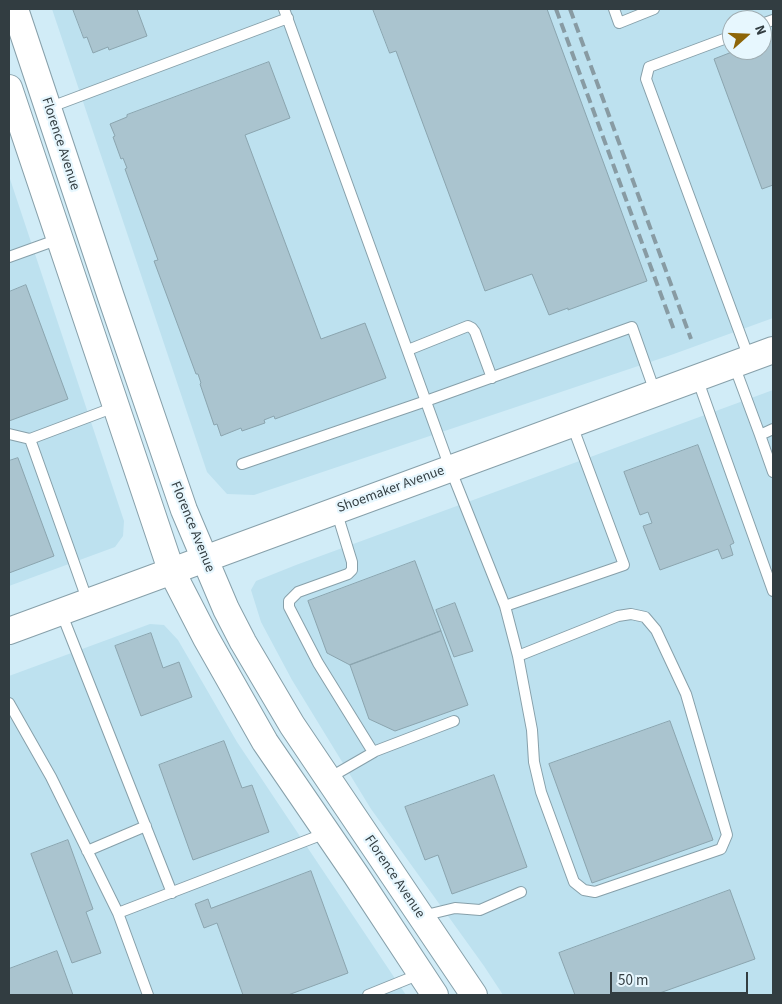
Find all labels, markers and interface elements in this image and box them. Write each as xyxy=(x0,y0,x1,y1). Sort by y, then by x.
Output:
north arrow xyxy=(722,10,772,60)
text: N xyxy=(749,22,771,38)
street label: Florence Avenue xyxy=(37,96,83,192)
street label: Shoemaker Avenue xyxy=(335,463,447,517)
street label: Florence Avenue xyxy=(166,479,218,575)
street label: Florence Avenue xyxy=(360,832,428,922)
scale bar xyxy=(612,962,750,994)
text: 50 m xyxy=(618,970,648,991)

